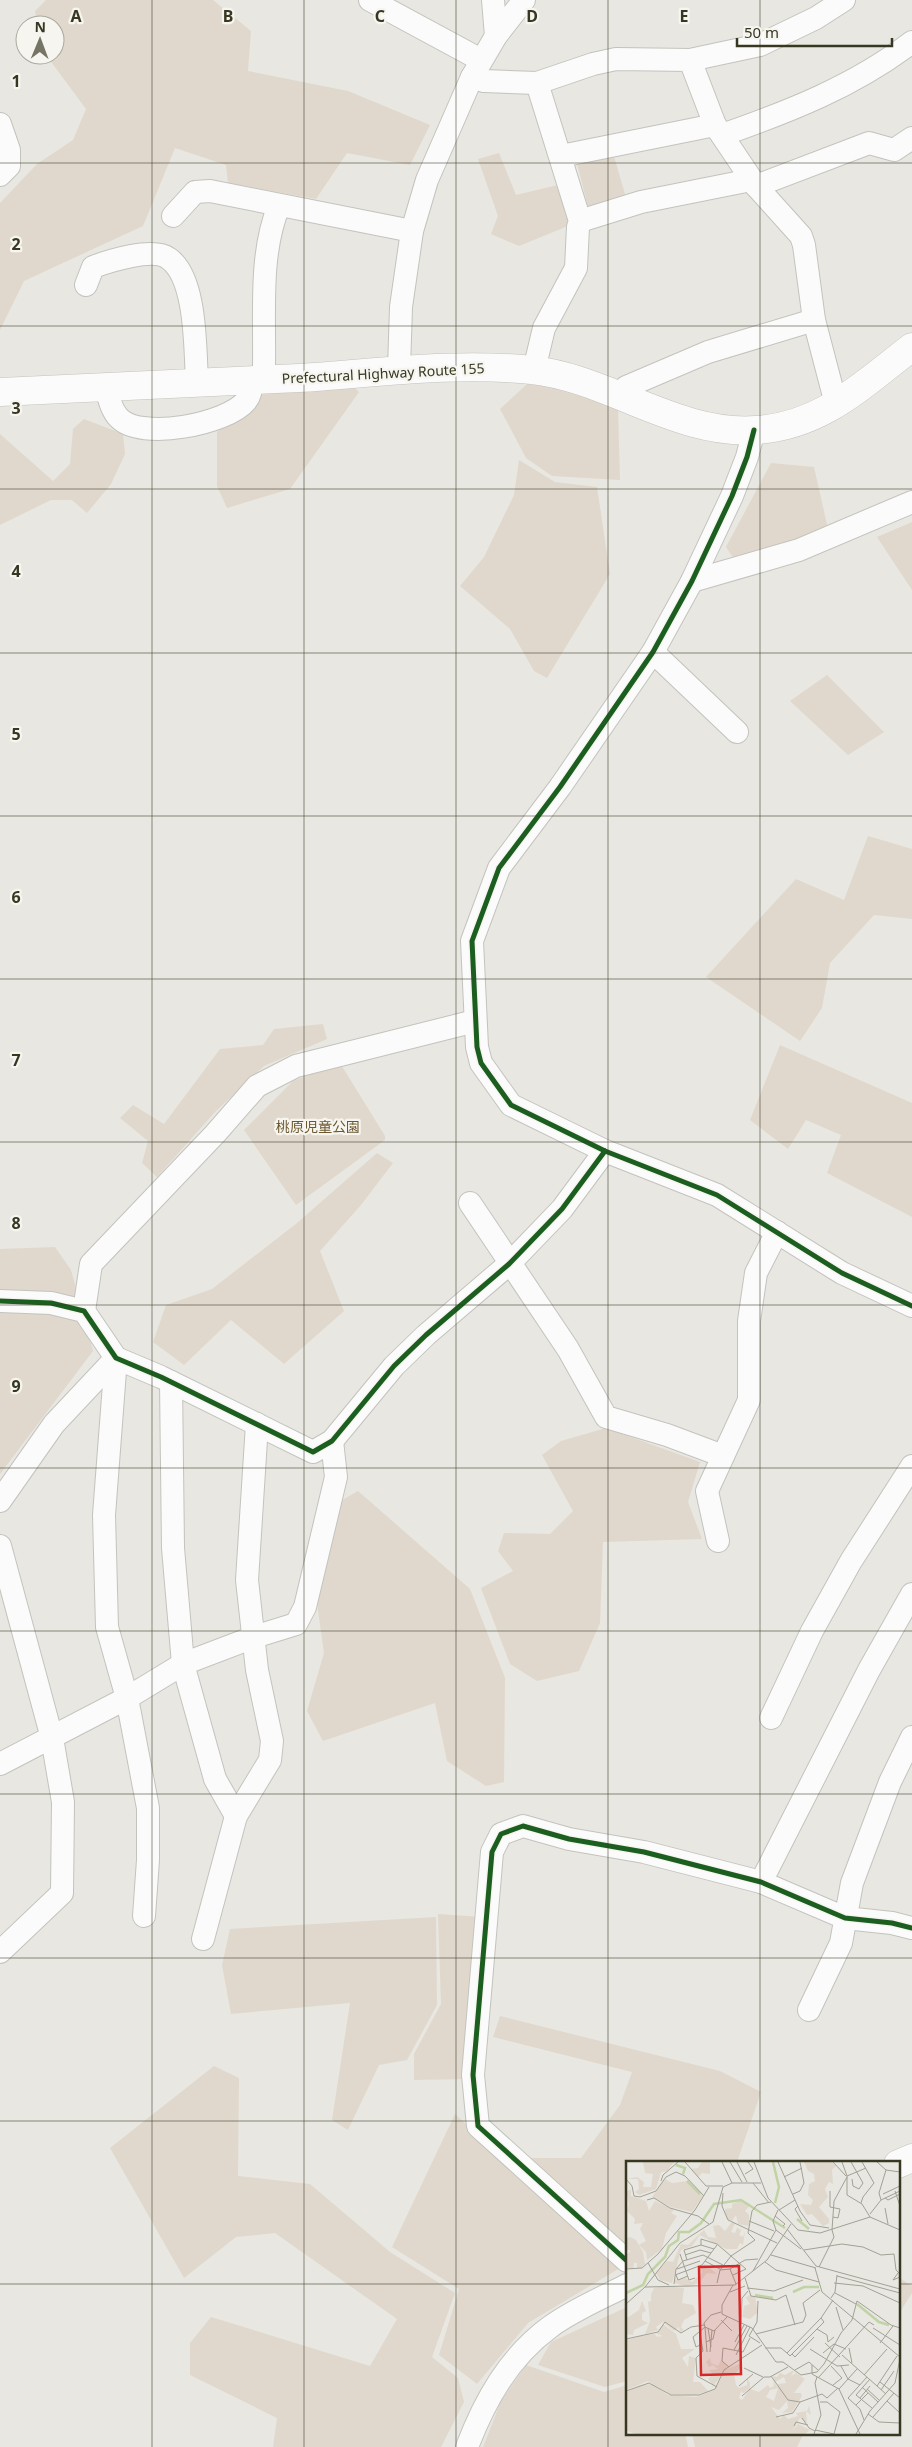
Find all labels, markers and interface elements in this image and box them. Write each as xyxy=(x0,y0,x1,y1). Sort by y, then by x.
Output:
text: A xyxy=(70,5,82,27)
text: B xyxy=(223,5,233,27)
text: C xyxy=(375,5,385,27)
text: D xyxy=(526,5,538,27)
text: E xyxy=(680,5,689,27)
north arrow xyxy=(15,15,65,65)
scale bar xyxy=(737,15,892,47)
text: N xyxy=(34,17,46,36)
text: 50 m xyxy=(744,22,779,42)
text: 1 xyxy=(11,70,21,92)
text: 2 xyxy=(11,233,21,255)
street label: Prefectural Highway Route 155 xyxy=(281,358,485,388)
text: 3 xyxy=(11,397,21,419)
text: 4 xyxy=(11,560,21,582)
text: 5 xyxy=(11,723,21,745)
text: 6 xyxy=(11,886,21,908)
text: 7 xyxy=(11,1049,21,1071)
park label: 桃原児童公園 xyxy=(276,1117,360,1136)
text: 8 xyxy=(11,1212,21,1234)
text: 9 xyxy=(11,1375,21,1397)
inset map xyxy=(626,2161,900,2434)

